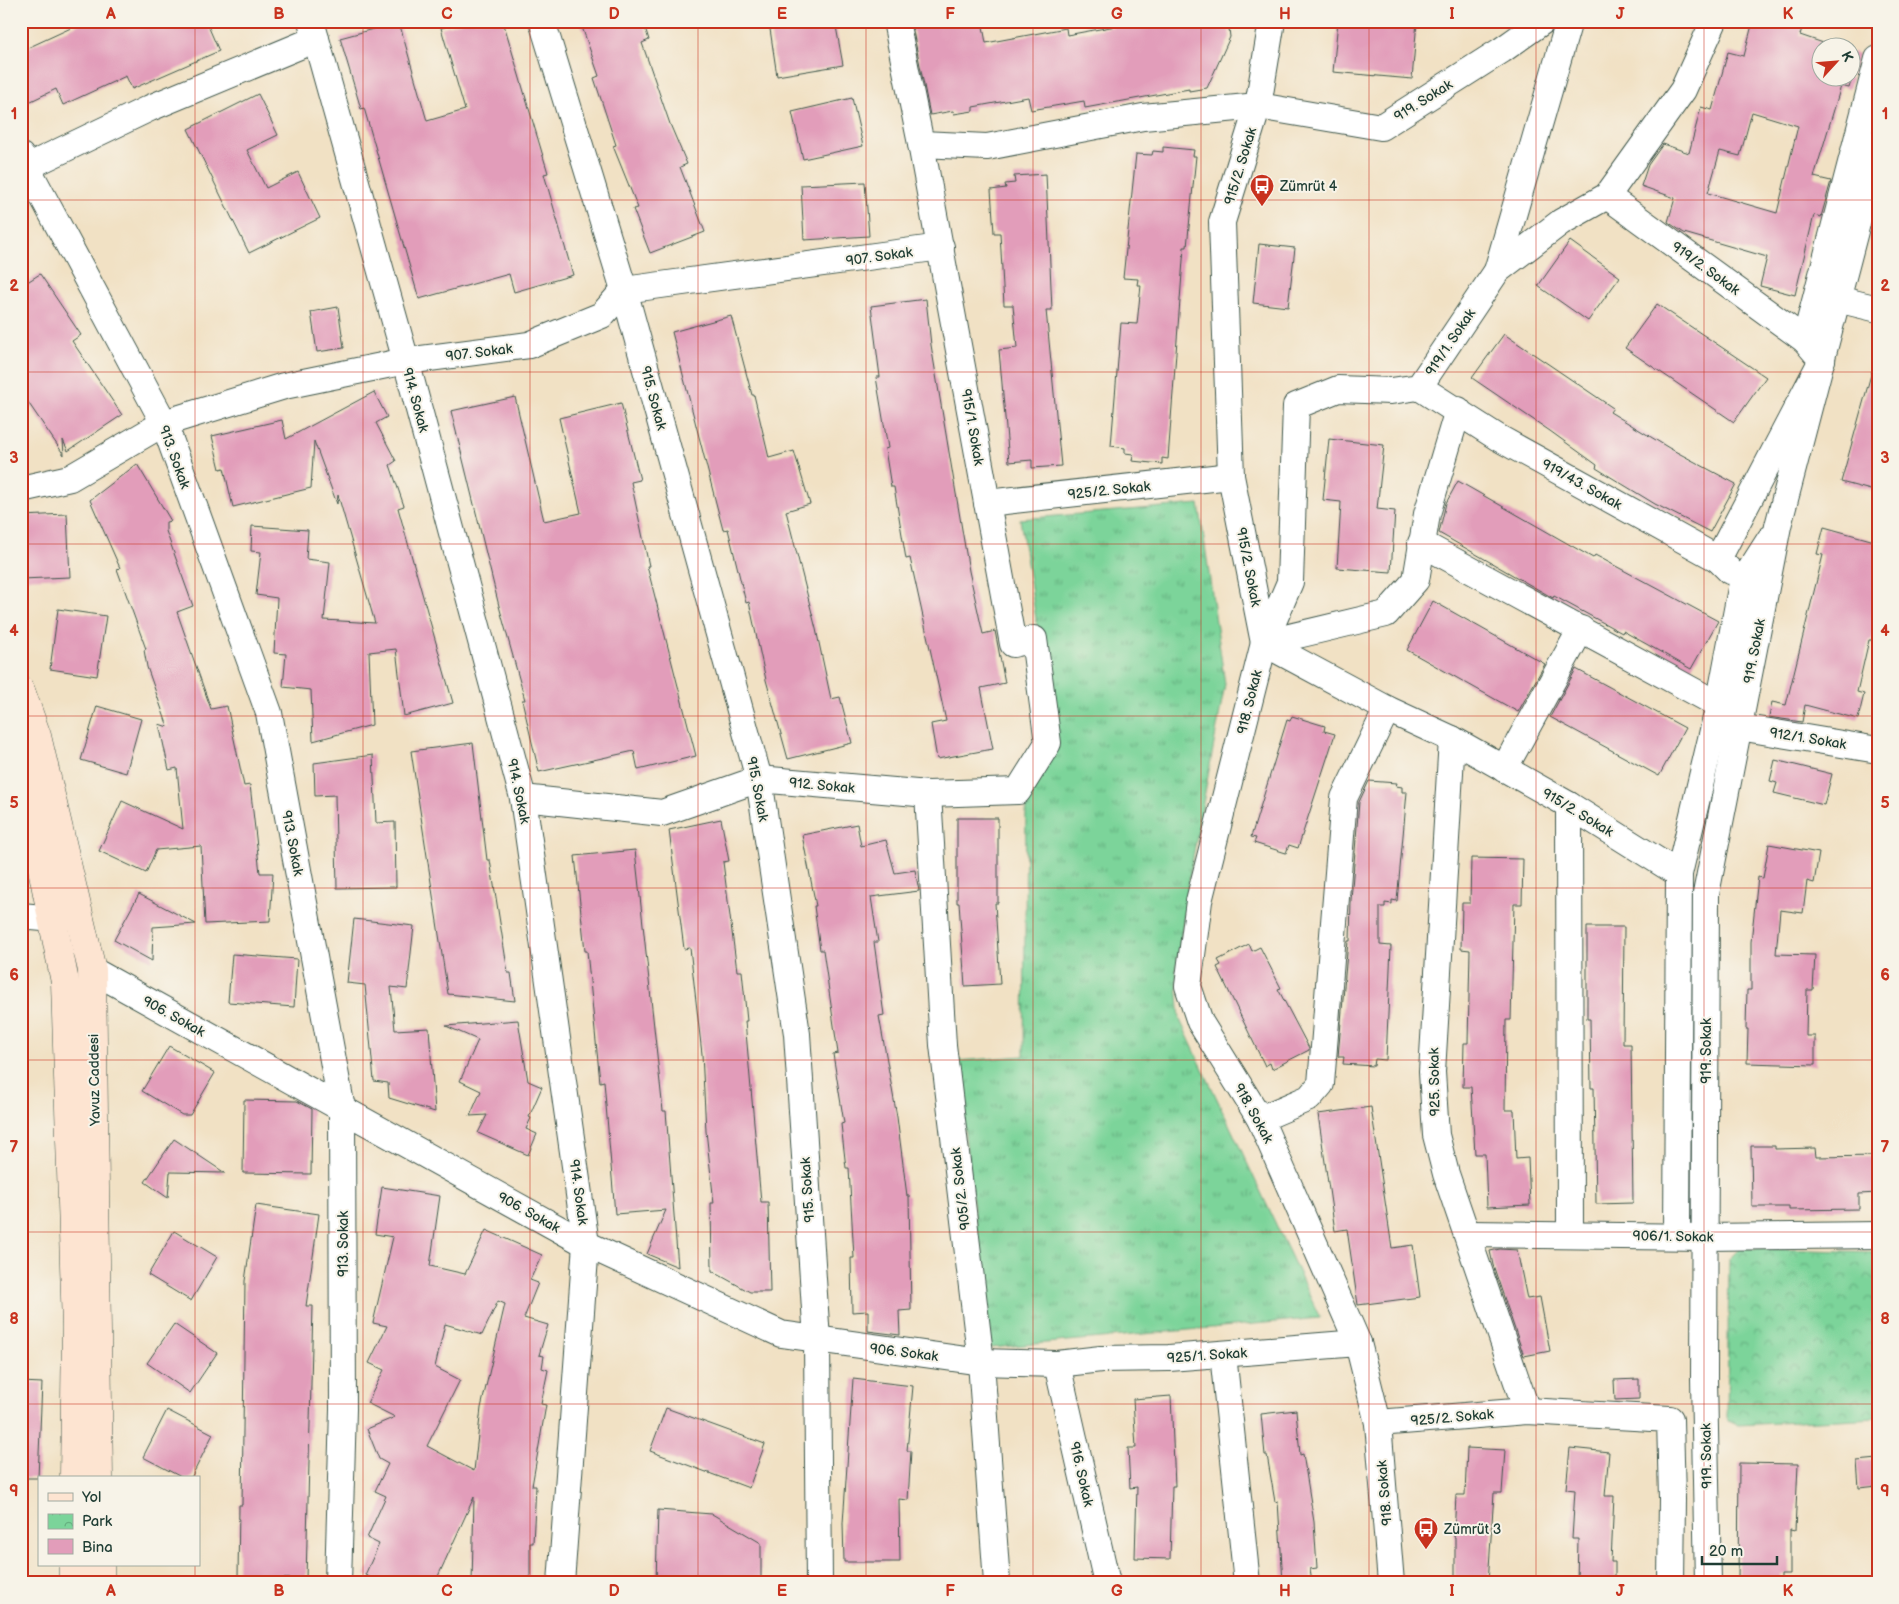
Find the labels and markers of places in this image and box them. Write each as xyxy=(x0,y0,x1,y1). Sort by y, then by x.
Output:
bus stop icon: Zümrüt 4 xyxy=(1249,173,1275,207)
place label: Zümrüt 4 xyxy=(1279,178,1338,195)
bus stop icon: Zümrüt 3 xyxy=(1413,1516,1439,1550)
place label: Zümrüt 3 xyxy=(1443,1521,1501,1538)

